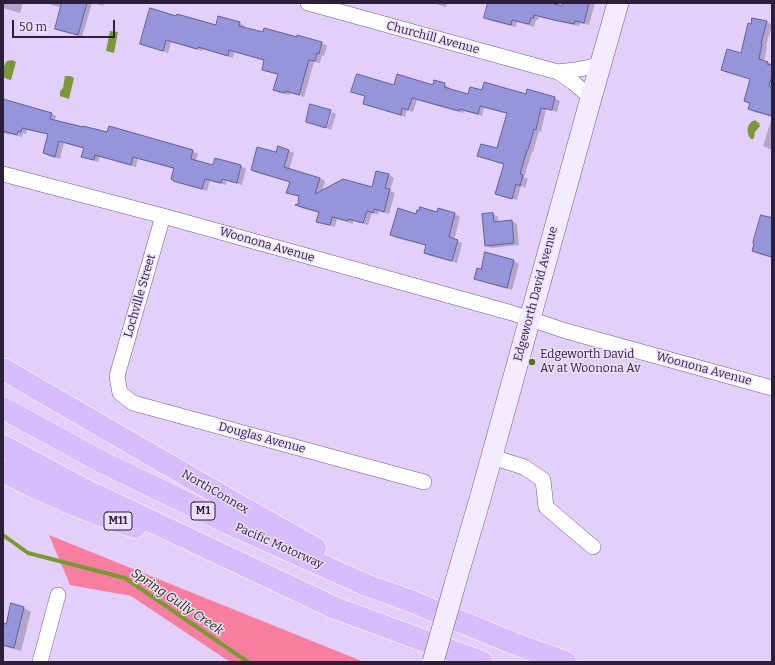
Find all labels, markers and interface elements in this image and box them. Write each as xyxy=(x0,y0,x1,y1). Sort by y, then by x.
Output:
scale bar xyxy=(14,12,117,38)
street label: Churchill Avenue xyxy=(385,19,481,57)
text: 50 m xyxy=(19,20,47,34)
street label: Woonona Avenue xyxy=(218,225,316,265)
street label: Edgeworth David Avenue xyxy=(511,225,561,363)
street label: Lochville Street xyxy=(121,253,159,339)
place label: Edgeworth David Av at Woonona Av xyxy=(540,348,640,376)
street label: Woonona Avenue xyxy=(655,349,753,389)
marker: Edgeworth David Av at Woonona Av xyxy=(527,357,537,367)
street label: Douglas Avenue xyxy=(217,419,307,457)
street label: NorthConnex xyxy=(179,467,251,517)
road number: M1 xyxy=(191,502,215,520)
road number: M11 xyxy=(104,512,132,530)
street label: Pacific Motorway xyxy=(233,520,325,572)
water label: Spring Gully Creek xyxy=(128,565,226,639)

